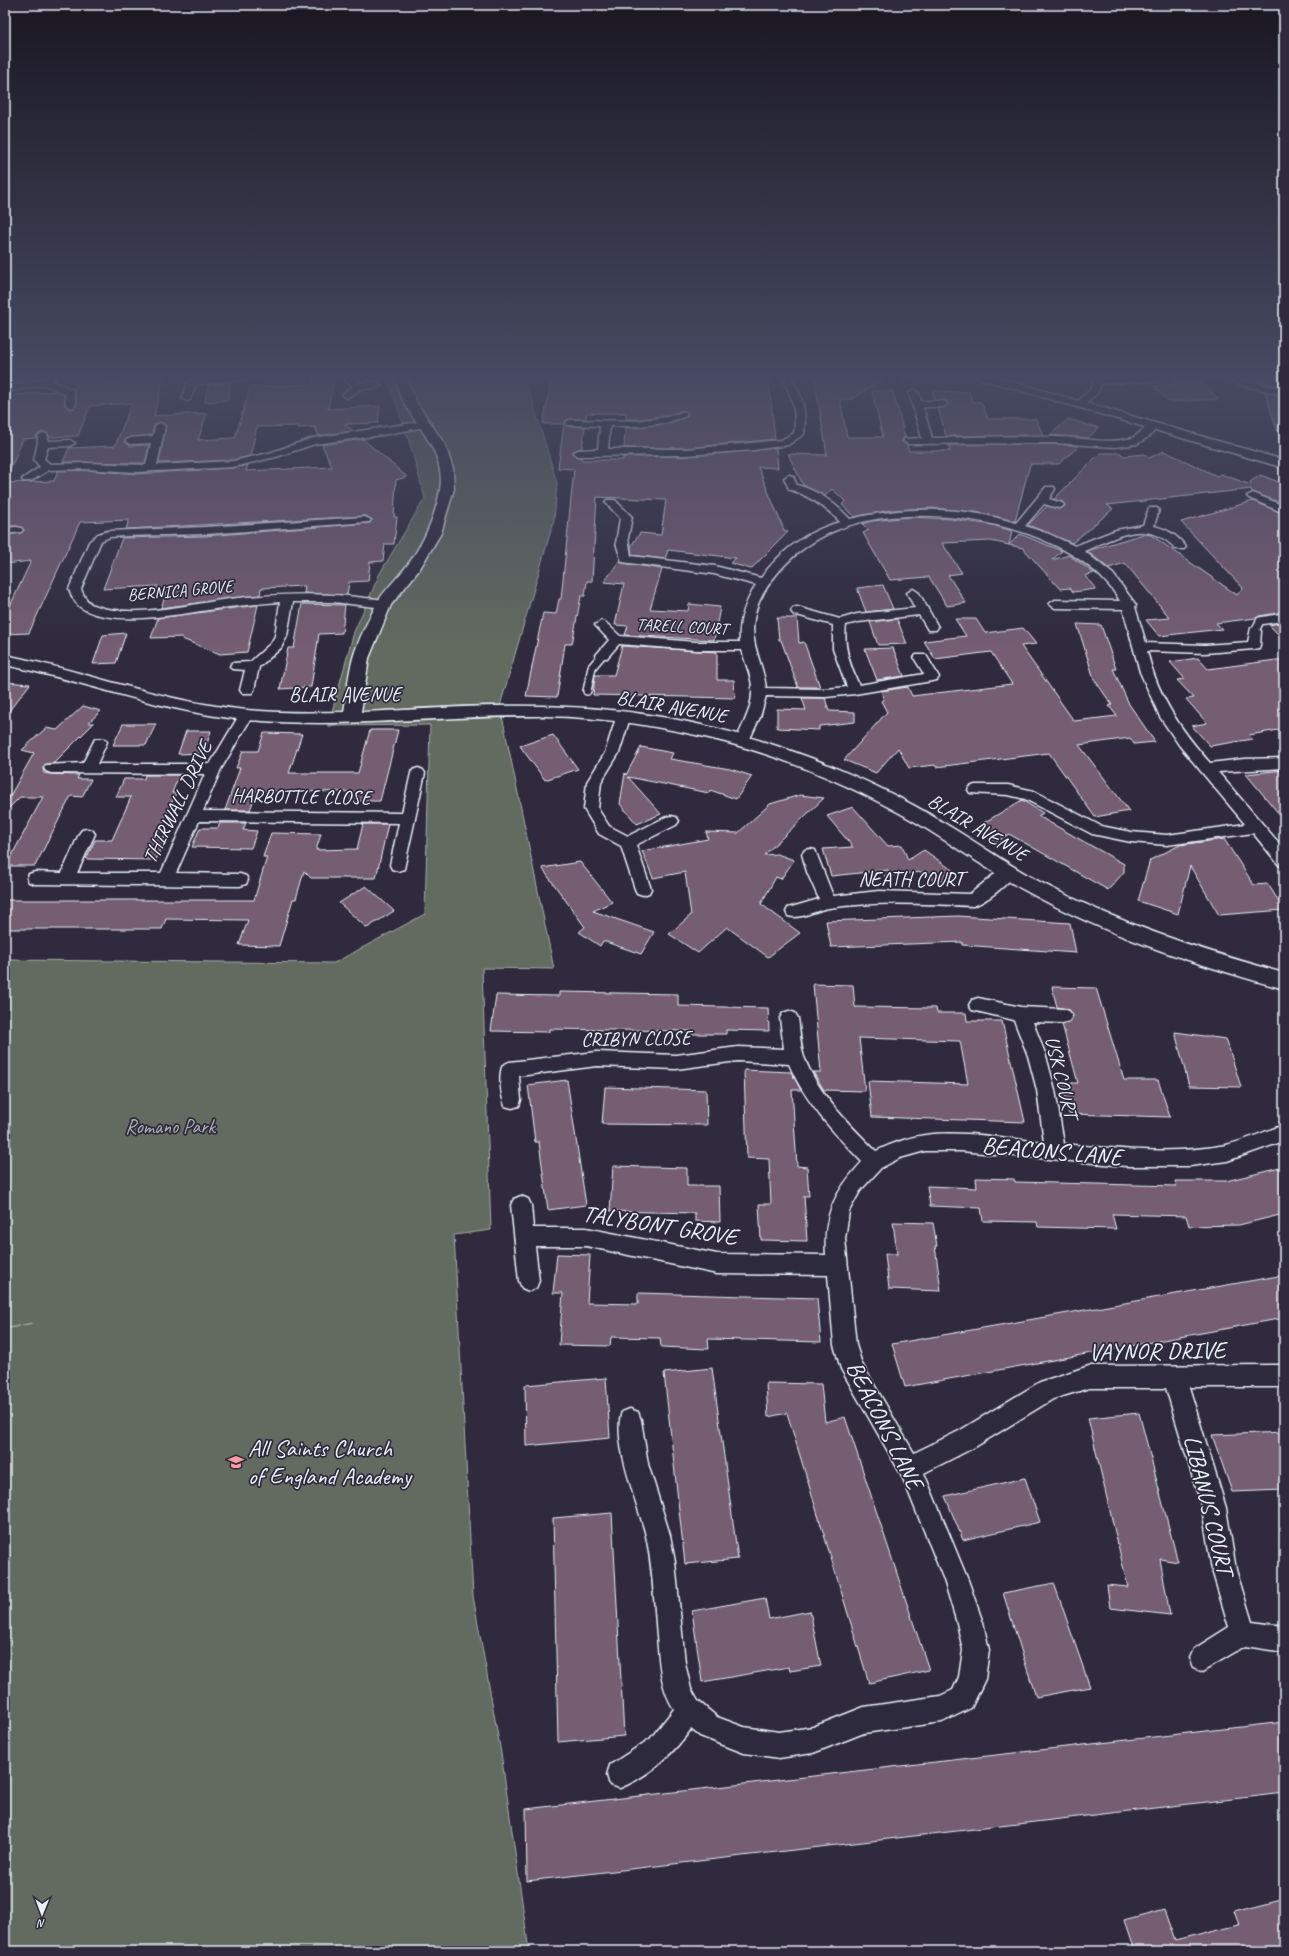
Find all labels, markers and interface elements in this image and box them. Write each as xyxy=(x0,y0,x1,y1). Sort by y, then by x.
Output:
street label: BERNICA GROVE xyxy=(127,575,236,606)
street label: TARELL COURT xyxy=(636,614,731,640)
street label: BLAIR AVENUE xyxy=(289,682,404,707)
street label: BLAIR AVENUE xyxy=(615,684,732,729)
street label: THIRWALL DRIVE xyxy=(137,735,219,867)
street label: HARBOTTLE CLOSE xyxy=(231,783,374,810)
street label: BLAIR AVENUE xyxy=(923,788,1035,869)
street label: NEATH COURT xyxy=(858,867,968,892)
street label: CRIBYN CLOSE xyxy=(581,1025,694,1052)
street label: USK COURT xyxy=(1039,1034,1085,1125)
park label: Romano Park xyxy=(125,1114,216,1139)
street label: BEACONS LANE xyxy=(981,1130,1126,1172)
street label: TALYBONT GROVE xyxy=(581,1198,743,1253)
street label: VAYNOR DRIVE xyxy=(1088,1335,1229,1367)
street label: BEACONS LANE xyxy=(840,1356,931,1497)
street label: LIBANUS COURT xyxy=(1177,1432,1242,1583)
place label: All Saints Church of England Academy xyxy=(248,1433,413,1491)
school or university icon: All Saints Church of England Academy xyxy=(227,1453,245,1471)
north arrow xyxy=(22,1894,62,1934)
text: N xyxy=(36,1917,45,1931)

